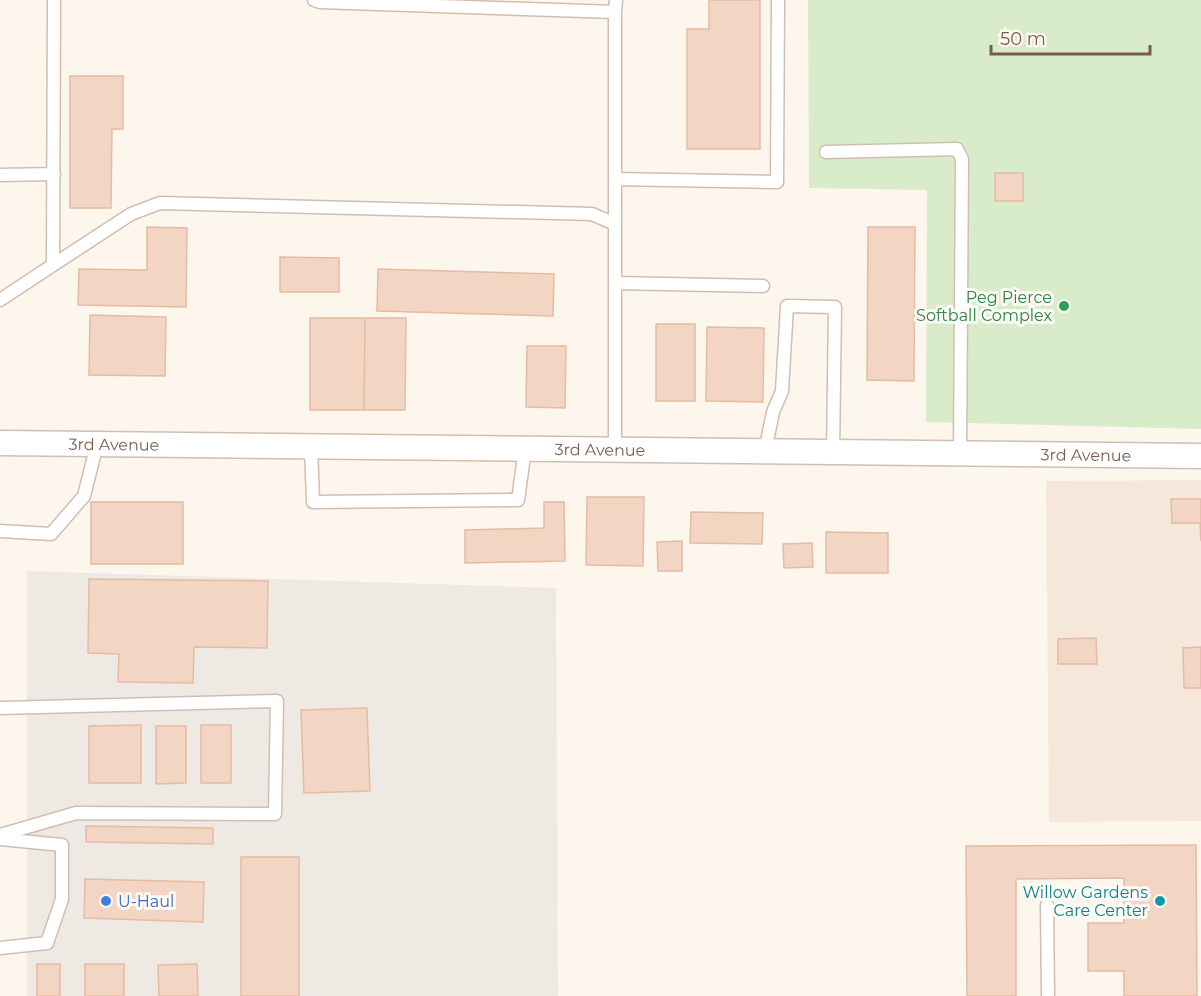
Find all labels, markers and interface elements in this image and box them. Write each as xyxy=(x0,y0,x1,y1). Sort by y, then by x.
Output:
scale bar xyxy=(991,18,1150,56)
text: 50 m xyxy=(1000,28,1046,50)
place label: Peg Pierce Softball Complex xyxy=(916,288,1052,325)
marker: Peg Pierce Softball Complex xyxy=(1057,299,1071,313)
street label: 3rd Avenue xyxy=(69,435,159,455)
street label: 3rd Avenue xyxy=(554,440,645,460)
street label: 3rd Avenue xyxy=(1040,445,1131,465)
place label: Willow Gardens Care Center xyxy=(1022,883,1148,920)
place label: U-Haul xyxy=(118,892,174,911)
marker: U-Haul xyxy=(99,894,113,908)
marker: Willow Gardens Care Center xyxy=(1153,894,1167,908)

